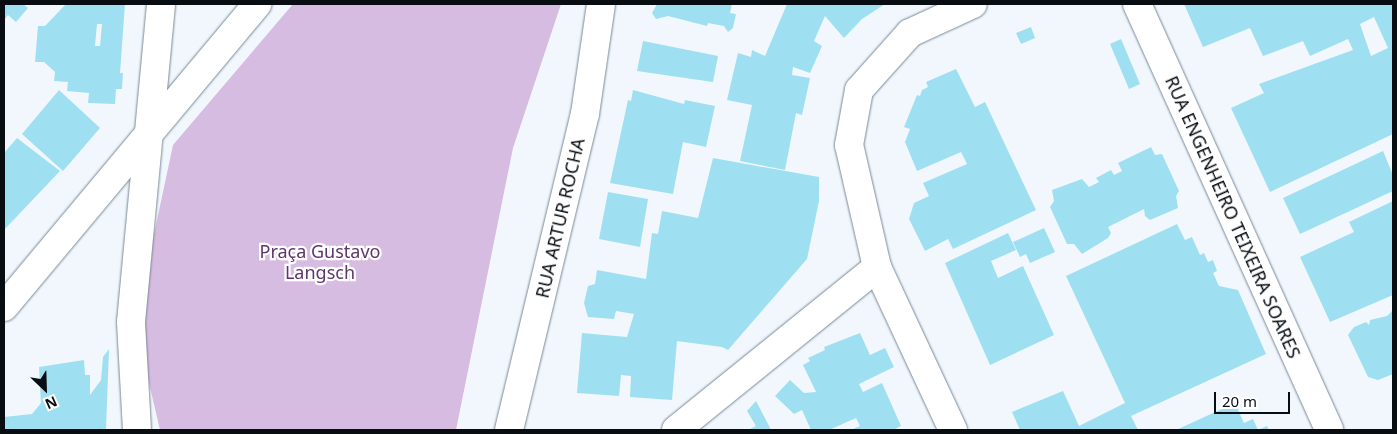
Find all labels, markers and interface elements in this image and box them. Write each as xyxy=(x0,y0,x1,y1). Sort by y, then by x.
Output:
street label: RUA ENGENHEIRO TEIXEIRA SOARES xyxy=(1161,73,1305,361)
street label: RUA ARTUR ROCHA xyxy=(531,136,589,300)
park label: Praça Gustavo Langsch xyxy=(260,241,380,284)
north arrow xyxy=(20,364,70,414)
scale bar xyxy=(1217,382,1293,414)
text: 20 m xyxy=(1222,391,1257,411)
text: N xyxy=(42,392,60,414)

